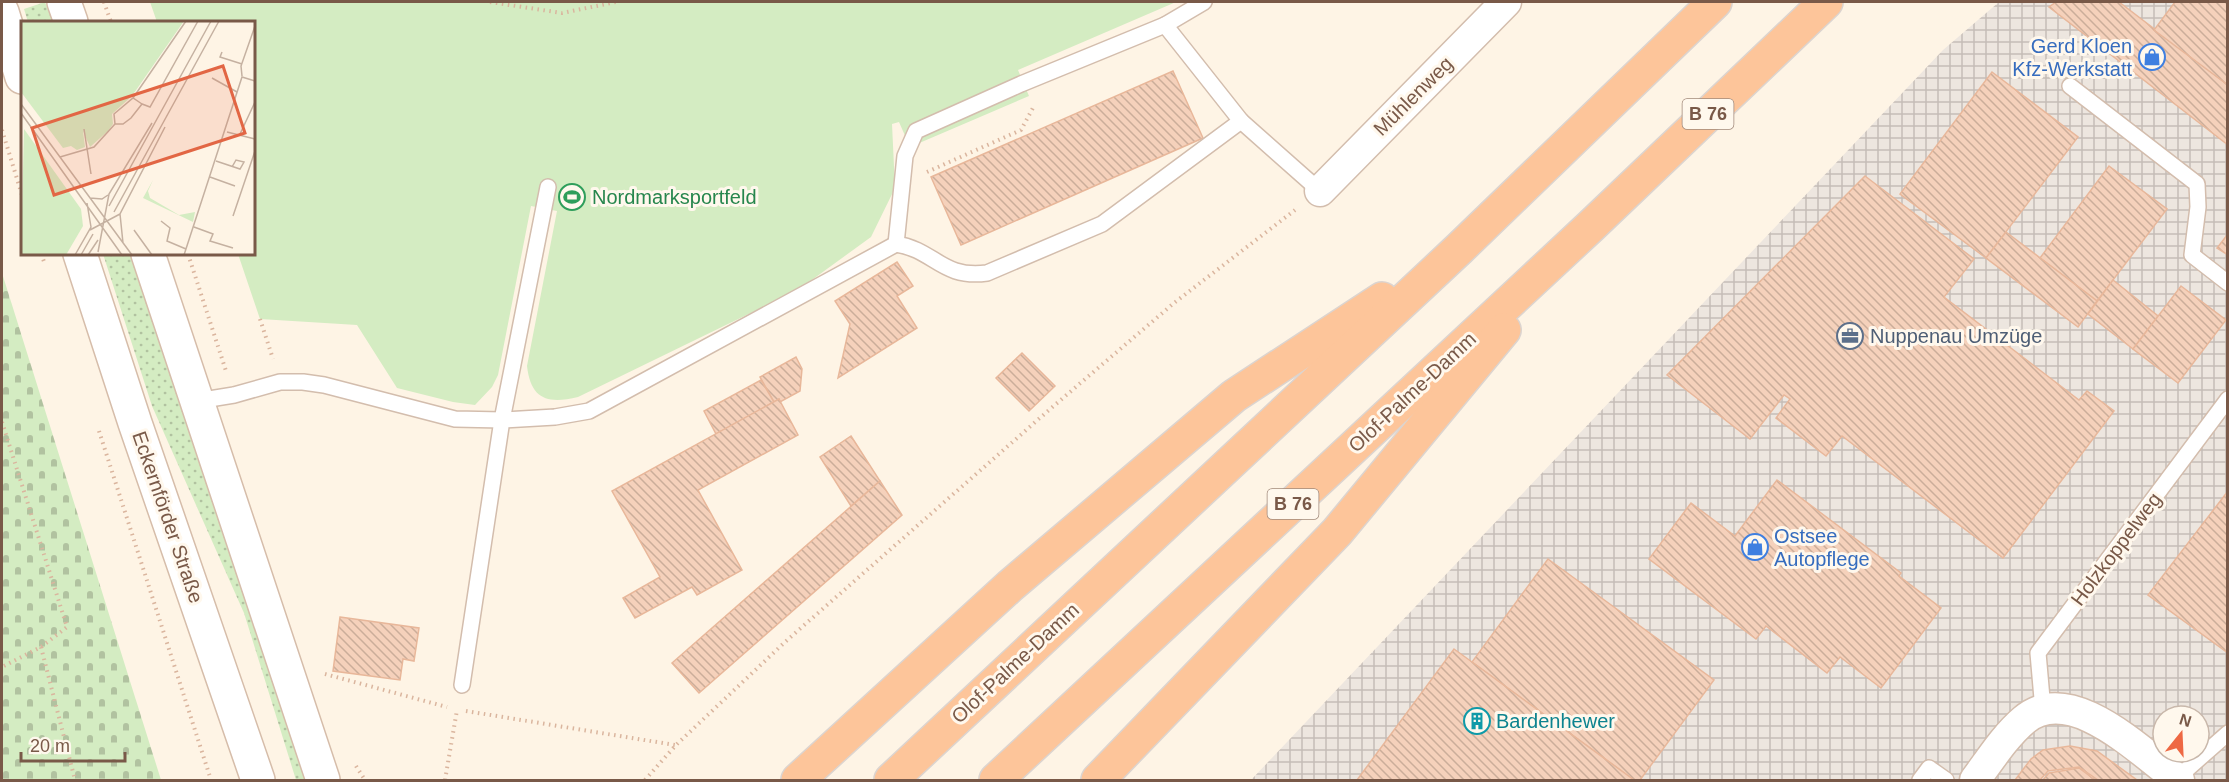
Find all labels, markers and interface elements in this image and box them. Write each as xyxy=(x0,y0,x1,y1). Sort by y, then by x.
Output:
inset map xyxy=(21,21,255,255)
place label: Gerd Kloen Kfz-Werkstatt xyxy=(2012,35,2132,80)
shop icon: Gerd Kloen Kfz-Werkstatt xyxy=(2137,42,2167,72)
street label: Mühlenweg xyxy=(1369,52,1457,140)
road number: B 76 xyxy=(1682,99,1734,129)
sports icon: Nordmarksportfeld xyxy=(557,182,587,212)
place label: Nordmarksportfeld xyxy=(592,186,757,208)
office icon: Nuppenau Umzüge xyxy=(1835,321,1865,351)
place label: Nuppenau Umzüge xyxy=(1870,325,2042,347)
street label: Olof-Palme-Damm xyxy=(1344,327,1480,457)
street label: Eckernförder Straße xyxy=(128,428,208,606)
street label: Holzkoppelweg xyxy=(2066,488,2166,610)
road number: B 76 xyxy=(1268,489,1318,519)
place label: Ostsee Autopflege xyxy=(1774,525,1870,570)
shop icon: Ostsee Autopflege xyxy=(1740,532,1770,562)
street label: Olof-Palme-Damm xyxy=(947,598,1083,728)
north arrow xyxy=(2151,704,2211,764)
building icon: Bardenhewer xyxy=(1462,706,1492,736)
place label: Bardenhewer xyxy=(1496,710,1615,732)
text: N xyxy=(2177,710,2194,730)
scale bar xyxy=(21,725,124,763)
text: 20 m xyxy=(30,736,70,756)

